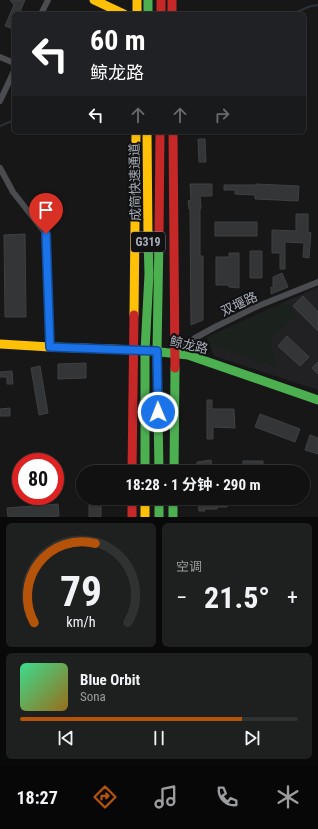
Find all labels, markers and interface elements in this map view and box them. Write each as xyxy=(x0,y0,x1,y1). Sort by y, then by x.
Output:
text: 60 m xyxy=(90,24,146,57)
icon: left xyxy=(24,28,76,80)
text: 鲸龙路 xyxy=(90,62,144,83)
icon: left xyxy=(85,104,107,126)
icon: ahead xyxy=(127,104,149,126)
icon: ahead xyxy=(169,104,191,126)
icon: right xyxy=(211,104,233,126)
street label: 成简快速通道 xyxy=(127,143,143,221)
pin xyxy=(29,193,63,234)
icon: arrive xyxy=(35,199,57,221)
road number: G319 xyxy=(131,232,165,252)
street label: 双堰路 xyxy=(218,289,260,319)
street label: 鲸龙路 xyxy=(168,333,210,357)
position arrow xyxy=(137,391,179,433)
speed limit sign: 80 xyxy=(12,453,64,505)
text: 18:28 · 1 分钟 · 290 m xyxy=(125,476,261,494)
text: 空调 xyxy=(176,559,202,574)
text: 79 xyxy=(60,567,102,616)
text: 21.5° xyxy=(204,580,270,615)
text: − xyxy=(176,585,187,610)
text: + xyxy=(287,585,298,610)
text: km/h xyxy=(66,614,96,630)
text: Blue Orbit xyxy=(80,671,140,689)
text: Sona xyxy=(80,689,106,704)
icon: previous xyxy=(55,727,77,749)
icon: pause xyxy=(148,727,170,749)
icon: next xyxy=(241,727,263,749)
icon: directions xyxy=(91,783,119,811)
icon: music xyxy=(152,783,180,811)
icon: phone xyxy=(213,783,241,811)
icon: climate xyxy=(274,783,302,811)
text: 18:27 xyxy=(16,787,58,808)

